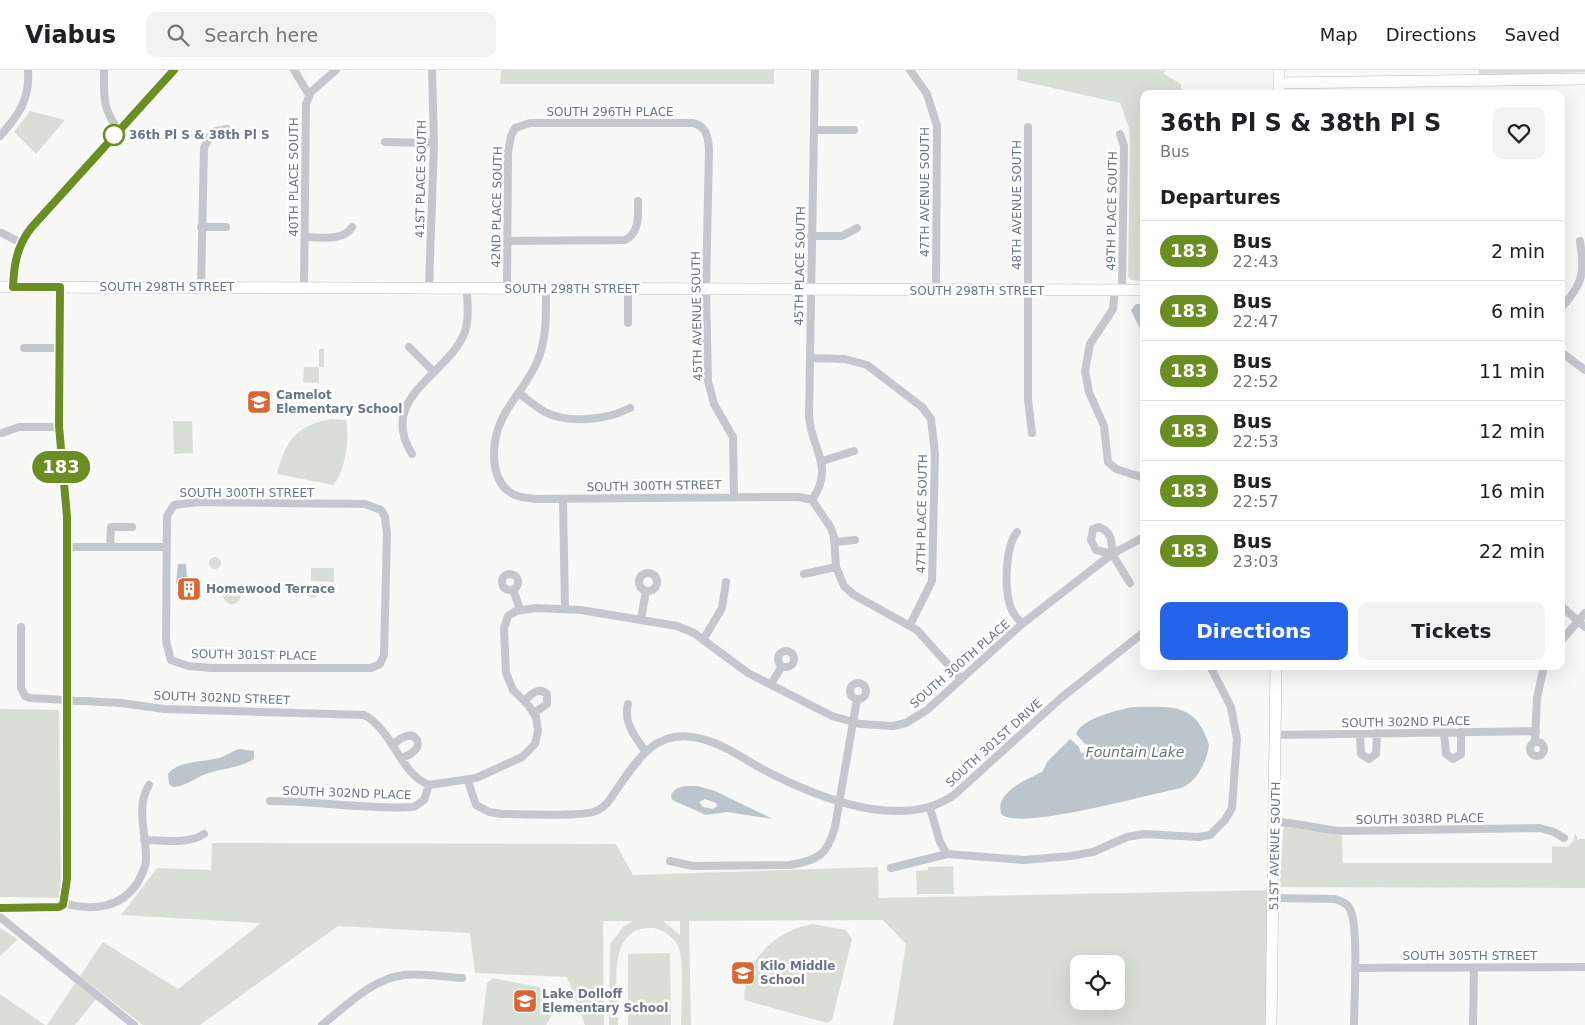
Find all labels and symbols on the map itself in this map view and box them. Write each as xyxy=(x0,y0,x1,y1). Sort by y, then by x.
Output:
street label: SOUTH 296TH PLACE xyxy=(546,105,674,119)
street label: 40TH PLACE SOUTH xyxy=(287,117,301,237)
street label: 41ST PLACE SOUTH xyxy=(413,120,429,238)
marker: 36th Pl S & 38th Pl S xyxy=(103,124,125,146)
street label: 47TH AVENUE SOUTH xyxy=(918,127,932,257)
place label: 36th Pl S & 38th Pl S xyxy=(129,128,270,142)
street label: 48TH AVENUE SOUTH xyxy=(1010,140,1024,270)
street label: 42ND PLACE SOUTH xyxy=(489,146,505,268)
street label: 49TH PLACE SOUTH xyxy=(1104,151,1120,271)
street label: 45TH PLACE SOUTH xyxy=(792,206,808,326)
street label: 45TH AVENUE SOUTH xyxy=(689,251,705,381)
street label: SOUTH 298TH STREET xyxy=(100,280,235,294)
street label: SOUTH 298TH STREET xyxy=(505,282,640,296)
street label: SOUTH 298TH STREET xyxy=(910,284,1045,298)
place label: Camelot Elementary School xyxy=(276,388,402,416)
school or university icon: Camelot Elementary School xyxy=(246,389,272,415)
line badge: 183 xyxy=(32,451,90,483)
street label: 47TH PLACE SOUTH xyxy=(914,454,930,574)
street label: SOUTH 300TH STREET xyxy=(586,478,722,494)
street label: SOUTH 300TH STREET xyxy=(180,486,315,500)
building icon: Homewood Terrace xyxy=(176,576,202,602)
place label: Homewood Terrace xyxy=(206,582,335,596)
street label: SOUTH 300TH PLACE xyxy=(907,617,1013,711)
street label: SOUTH 301ST PLACE xyxy=(191,647,317,663)
street label: SOUTH 302ND STREET xyxy=(153,689,291,707)
street label: SOUTH 301ST DRIVE xyxy=(943,696,1045,790)
street label: SOUTH 302ND PLACE xyxy=(1341,714,1471,730)
water label: Fountain Lake xyxy=(1086,744,1184,760)
street label: 51ST AVENUE SOUTH xyxy=(1267,782,1283,910)
street label: SOUTH 302ND PLACE xyxy=(282,784,412,802)
street label: SOUTH 303RD PLACE xyxy=(1356,811,1484,827)
street label: SOUTH 305TH STREET xyxy=(1403,949,1538,963)
place label: Kilo Middle School xyxy=(760,959,835,987)
school or university icon: Kilo Middle School xyxy=(730,960,756,986)
place label: Lake Dolloff Elementary School xyxy=(542,987,668,1015)
school or university icon: Lake Dolloff Elementary School xyxy=(512,988,538,1014)

